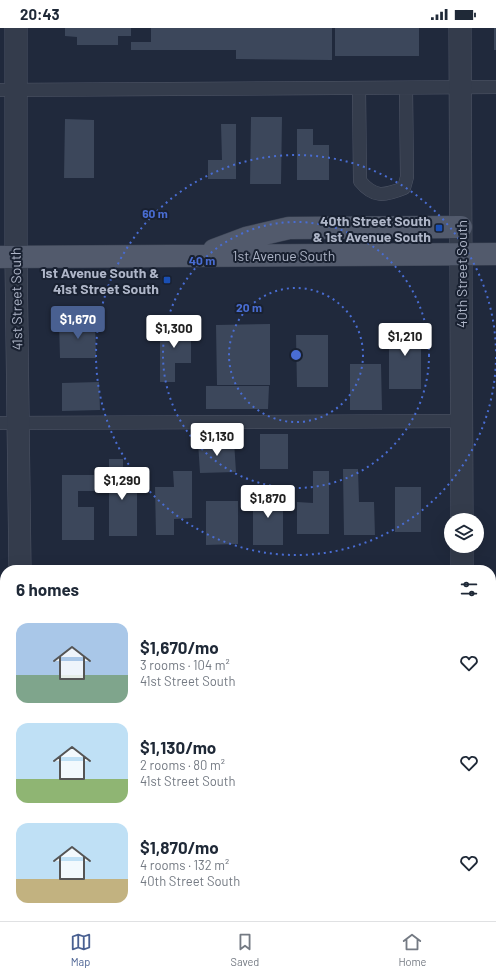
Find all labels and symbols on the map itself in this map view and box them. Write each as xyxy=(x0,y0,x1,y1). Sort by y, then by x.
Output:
text: 60 m xyxy=(142,206,168,220)
place label: 40th Street South & 1st Avenue South xyxy=(313,212,431,245)
street label: 40th Street South xyxy=(453,220,470,328)
marker: 40th Street South & 1st Avenue South xyxy=(434,223,444,233)
street label: 41st Street South xyxy=(7,247,25,351)
street label: 1st Avenue South xyxy=(233,247,335,264)
text: 40 m xyxy=(189,253,215,267)
place label: 1st Avenue South & 41st Street South xyxy=(41,264,159,297)
marker: 1st Avenue South & 41st Street South xyxy=(162,275,172,285)
text: 20 m xyxy=(236,300,262,314)
pin: $1,670 xyxy=(45,306,111,340)
pin: $1,300 xyxy=(141,315,207,349)
pin: $1,210 xyxy=(372,323,438,357)
centre of rings xyxy=(289,348,303,362)
pin: $1,130 xyxy=(184,423,250,457)
pin: $1,290 xyxy=(89,467,155,501)
pin: $1,870 xyxy=(235,485,301,519)

